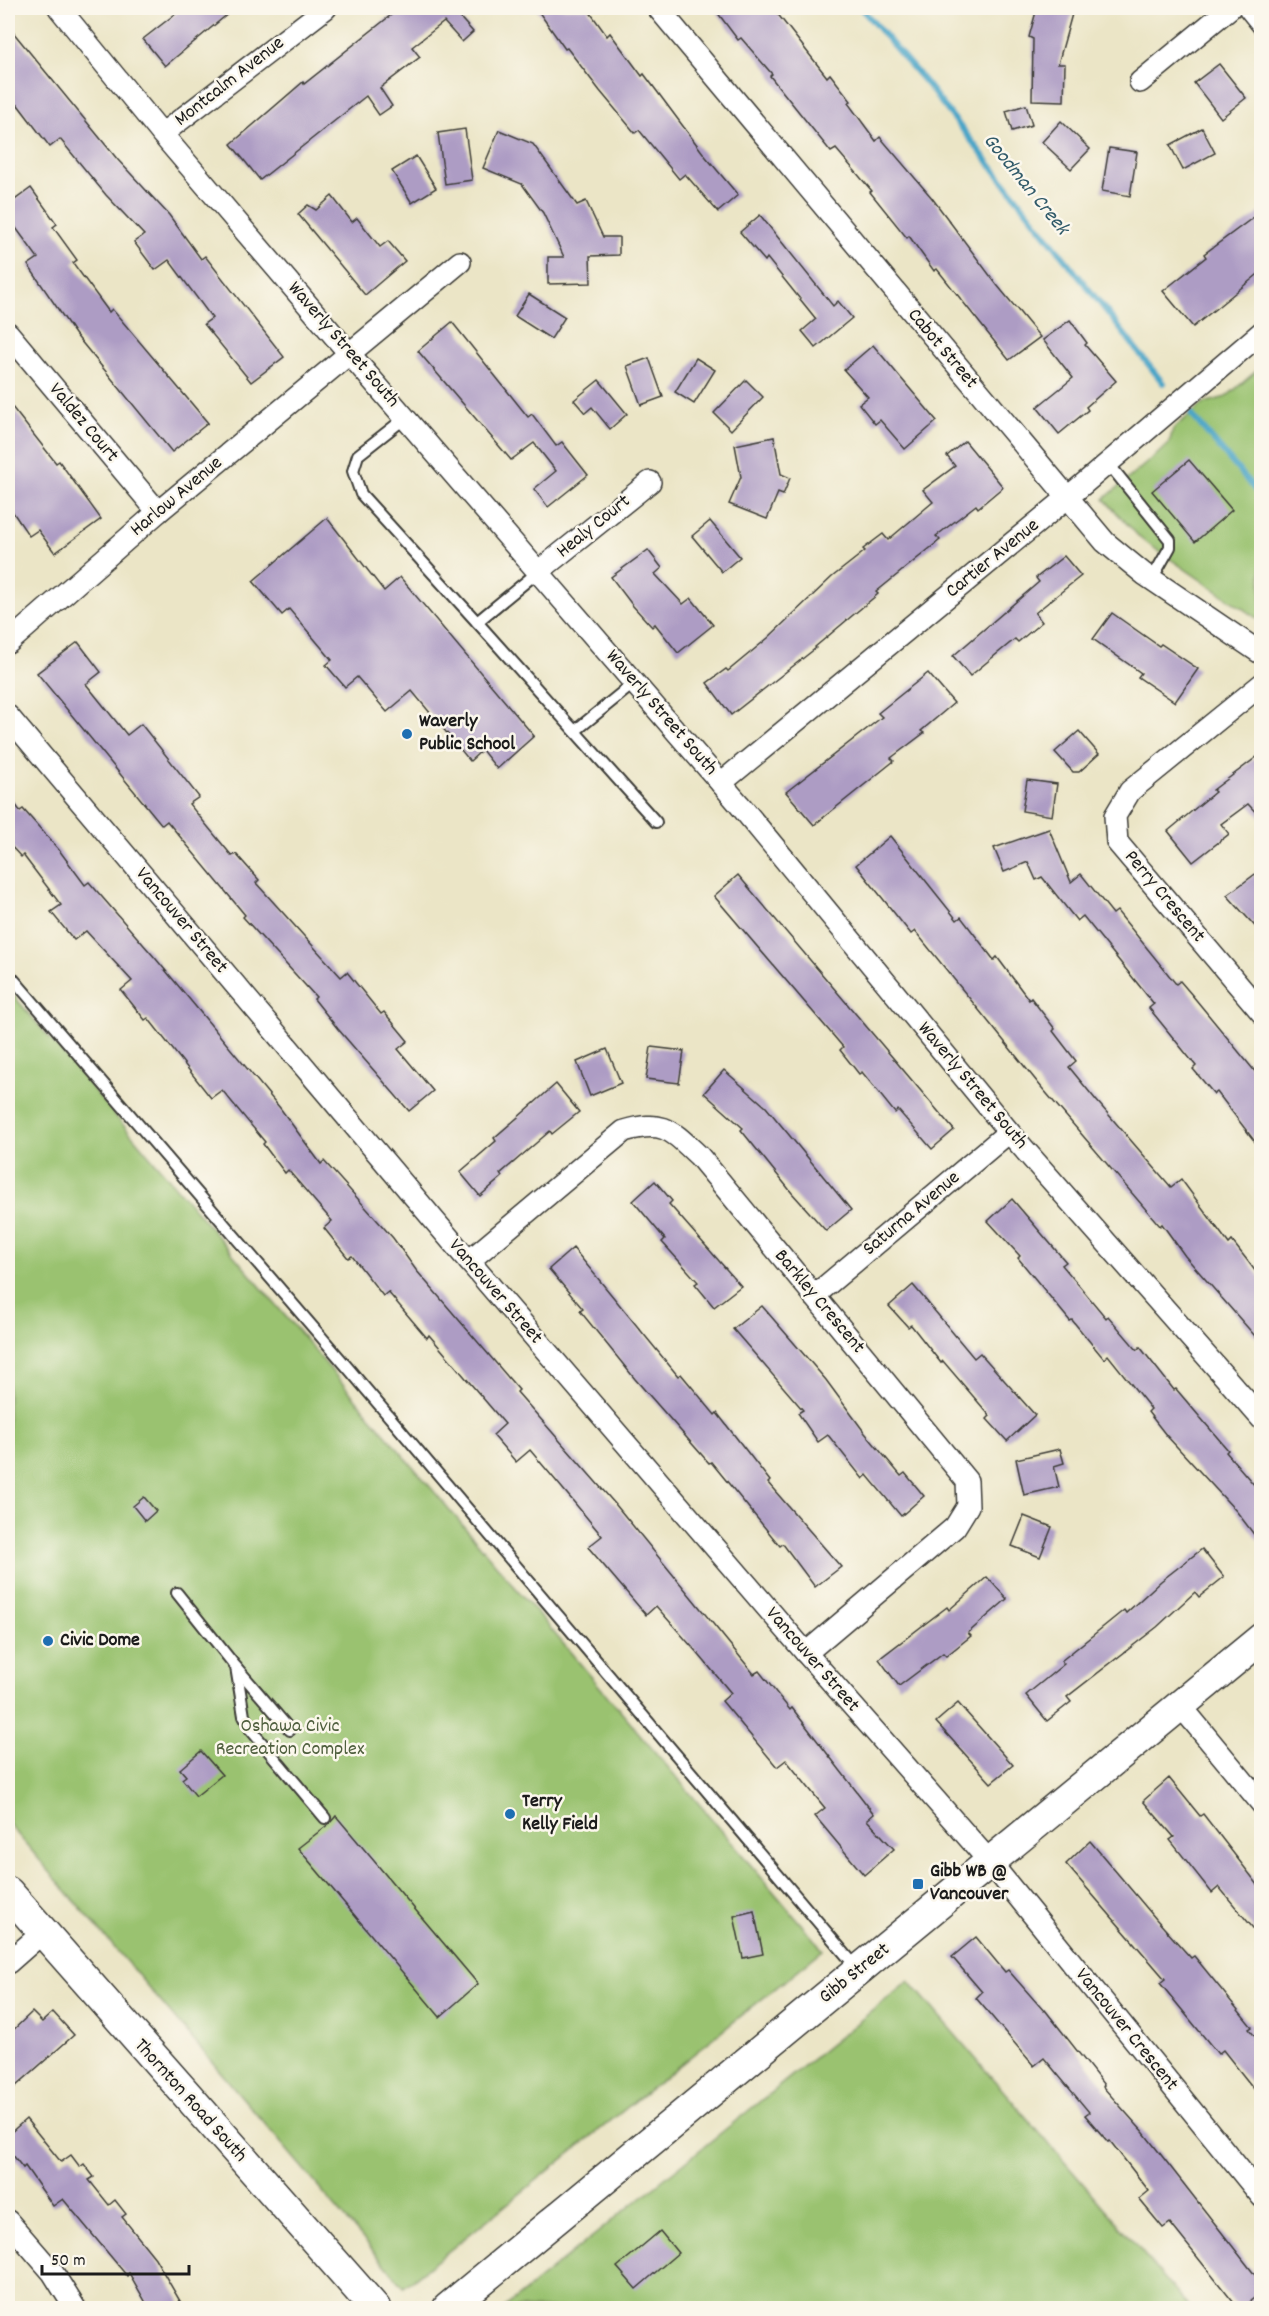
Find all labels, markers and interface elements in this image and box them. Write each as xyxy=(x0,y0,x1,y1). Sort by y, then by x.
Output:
street label: Montcalm Avenue xyxy=(169,30,291,134)
water label: Goodman Creek xyxy=(975,128,1077,244)
street label: Waverly Street South xyxy=(280,276,406,414)
street label: Cabot Street xyxy=(900,303,984,395)
street label: Valdez Court xyxy=(41,377,125,469)
street label: Harlow Avenue xyxy=(125,450,229,544)
street label: Healy Court xyxy=(551,488,637,566)
street label: Cartier Avenue xyxy=(940,512,1046,606)
street label: Waverly Street South xyxy=(598,644,724,782)
place label: Waverly Public School xyxy=(419,708,515,759)
marker: Waverly Public School xyxy=(400,727,414,741)
street label: Perry Crescent xyxy=(1117,845,1211,949)
street label: Vancouver Street xyxy=(128,862,234,980)
street label: Waverly Street South xyxy=(910,1016,1034,1156)
street label: Saturna Avenue xyxy=(857,1165,967,1263)
street label: Vancouver Street xyxy=(441,1233,549,1351)
street label: Barkley Crescent xyxy=(767,1244,871,1360)
street label: Vancouver Street xyxy=(758,1601,866,1719)
place label: Civic Dome xyxy=(60,1627,140,1655)
marker: Civic Dome xyxy=(41,1634,55,1648)
park label: Oshawa Civic Recreation Complex xyxy=(216,1713,365,1764)
place label: Terry Kelly Field xyxy=(522,1788,598,1839)
marker: Terry Kelly Field xyxy=(503,1807,517,1821)
place label: Gibb WB @ Vancouver xyxy=(930,1858,1009,1909)
marker: Gibb WB @ Vancouver xyxy=(911,1877,925,1891)
street label: Gibb Street xyxy=(813,1937,897,2011)
street label: Vancouver Crescent xyxy=(1068,1963,1184,2097)
street label: Thornton Road South xyxy=(127,2033,253,2169)
scale bar xyxy=(42,2238,189,2276)
text: 50 m xyxy=(51,2249,86,2274)

